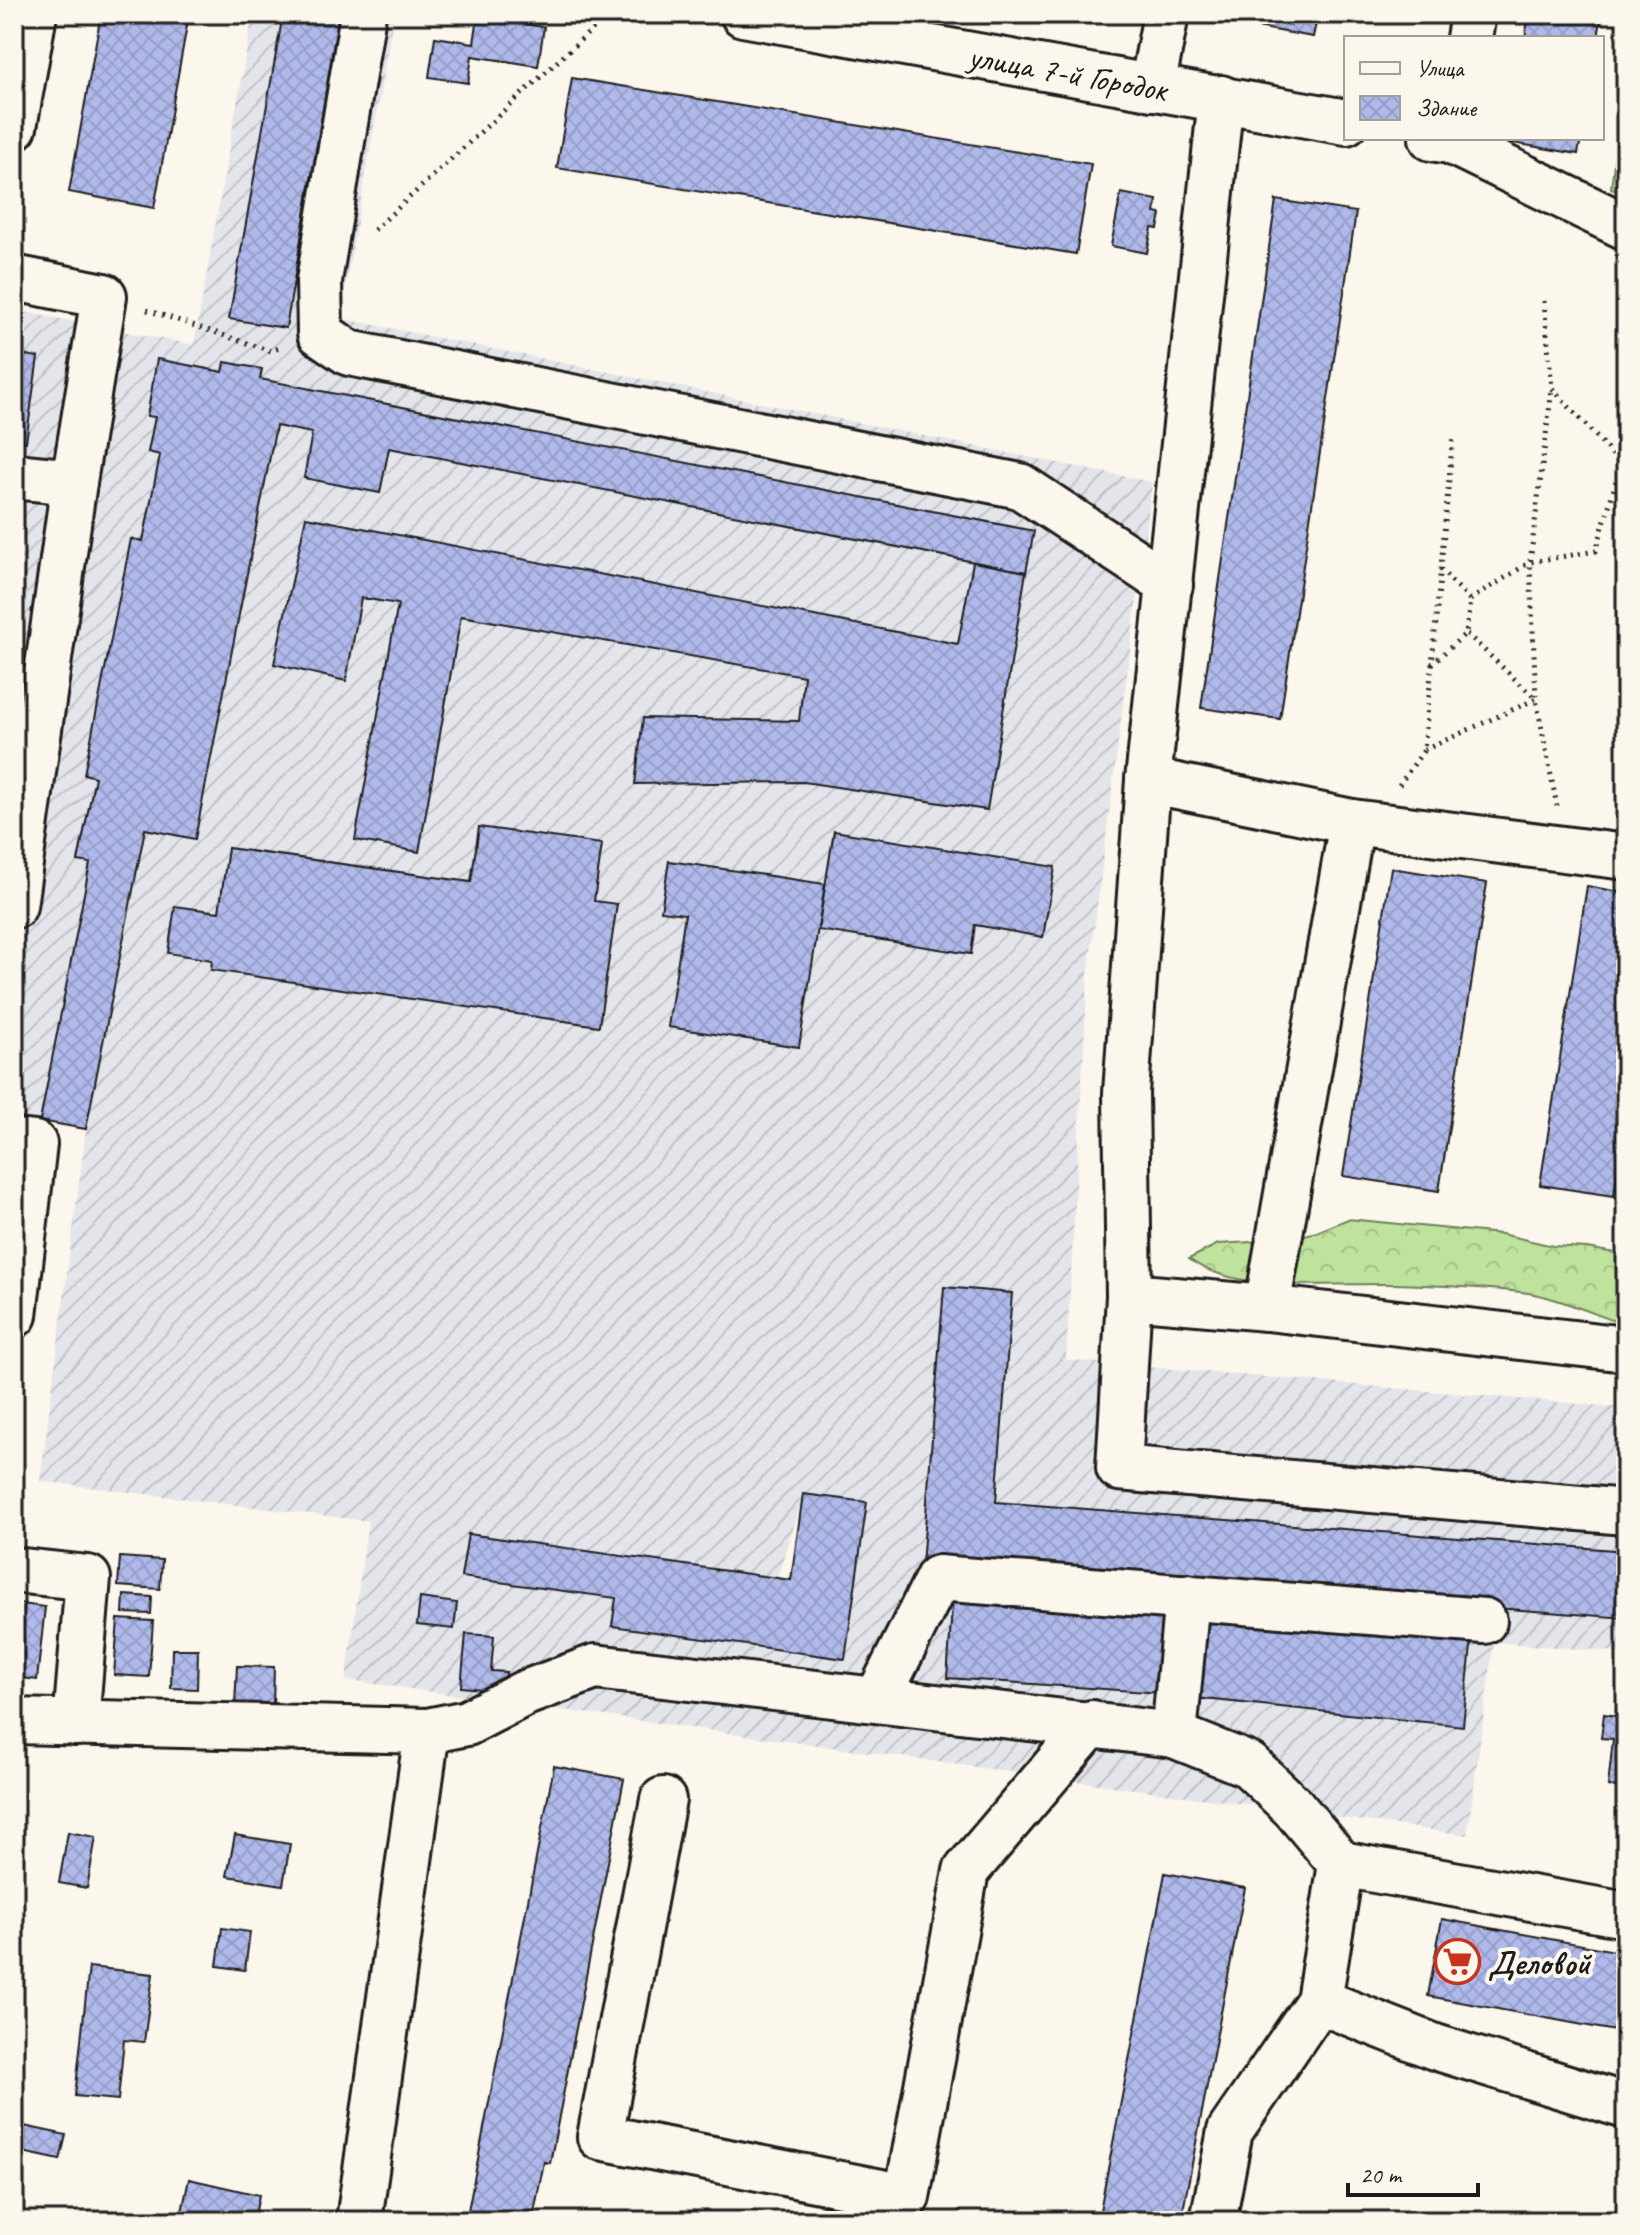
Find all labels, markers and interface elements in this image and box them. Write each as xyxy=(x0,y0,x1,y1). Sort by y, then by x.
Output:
street label: улица 7-й Городок xyxy=(963,34,1173,112)
legend xyxy=(1344,36,1604,140)
text: Улица xyxy=(1416,53,1465,83)
text: Здание xyxy=(1416,93,1478,123)
supermarket icon: Деловой xyxy=(1433,1938,1481,1986)
place label: Деловой xyxy=(1488,1941,1593,1984)
scale bar xyxy=(1348,2147,1478,2197)
text: 20 m xyxy=(1360,2160,1403,2190)

